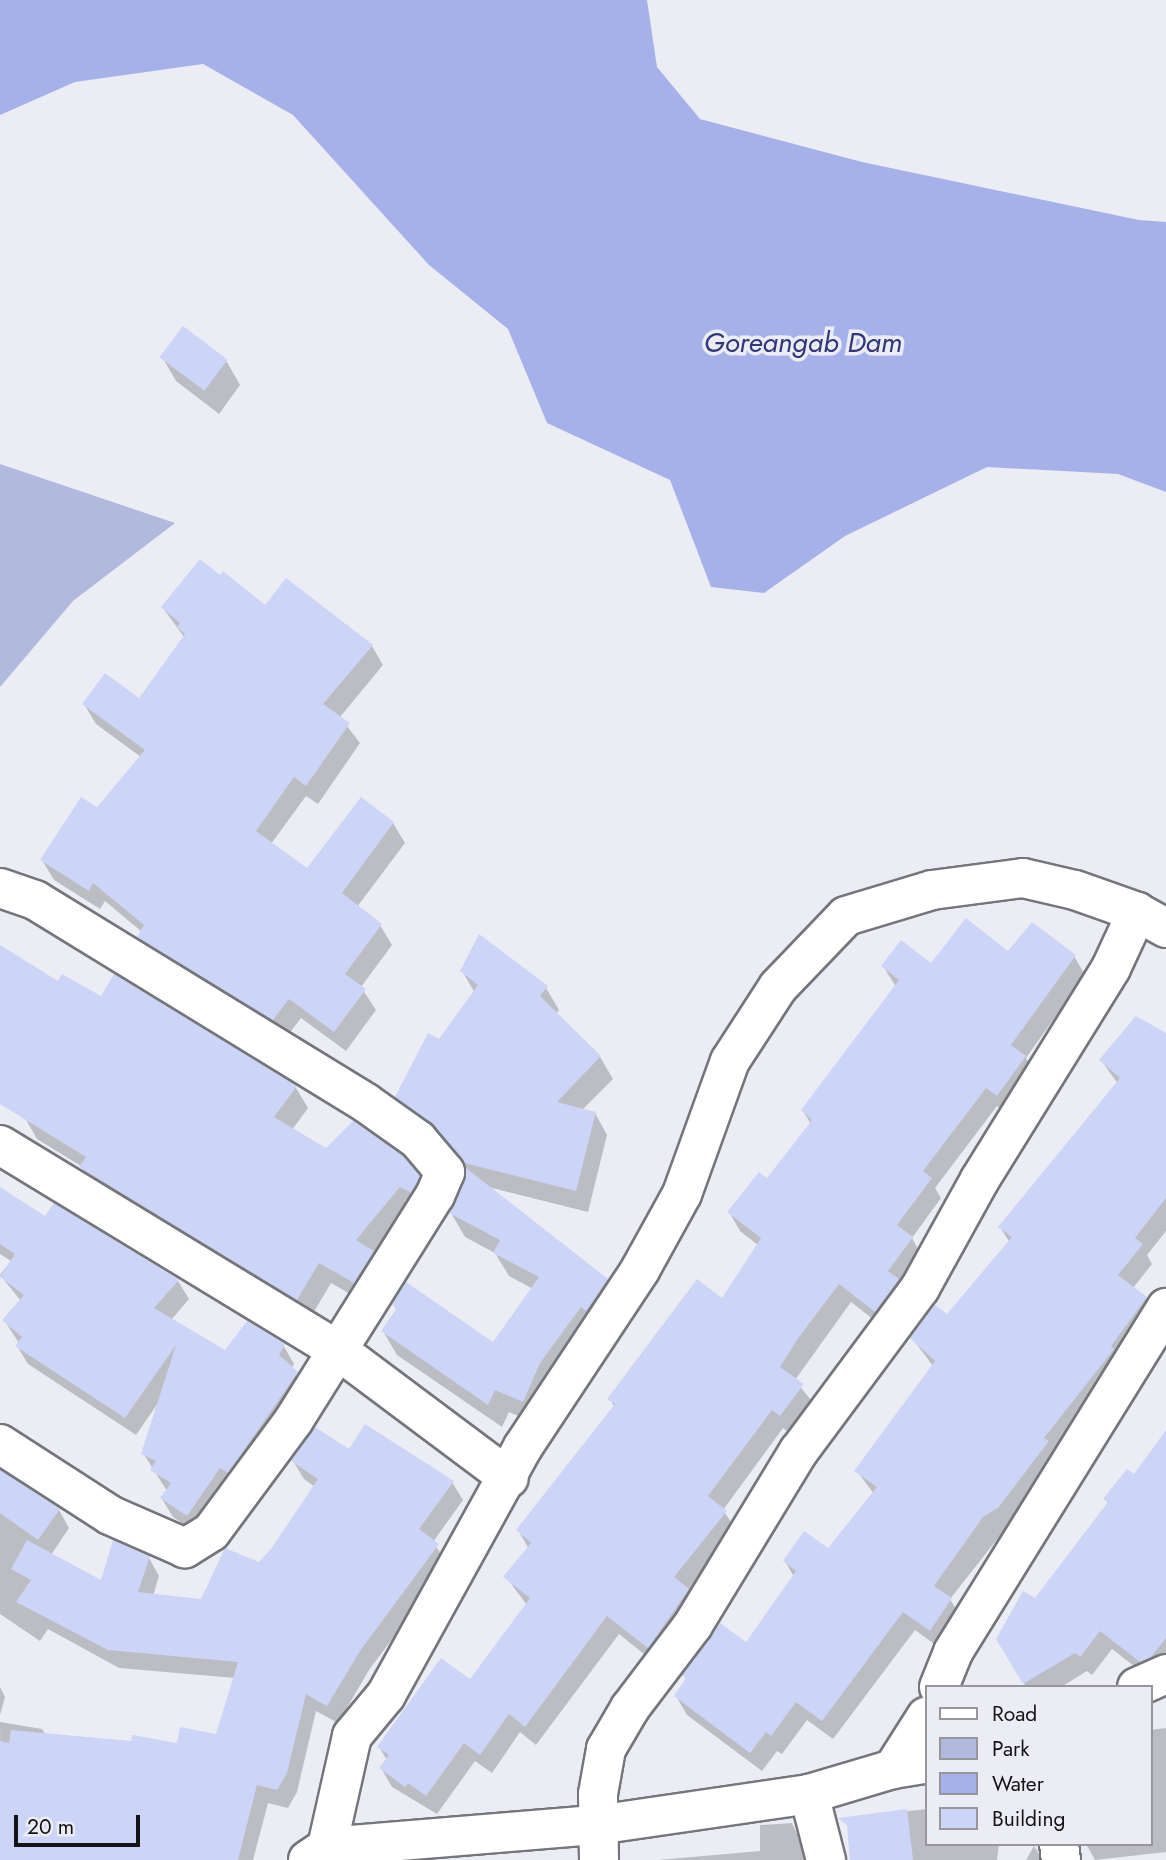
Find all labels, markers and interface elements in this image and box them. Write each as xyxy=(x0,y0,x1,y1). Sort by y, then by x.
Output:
water label: Goreangab Dam xyxy=(704,326,902,360)
legend xyxy=(925,1685,1152,1846)
text: Road xyxy=(992,1699,1037,1729)
text: Park xyxy=(992,1734,1029,1764)
text: Water xyxy=(992,1769,1044,1799)
scale bar xyxy=(18,1800,144,1844)
text: Building xyxy=(992,1804,1065,1834)
text: 20 m xyxy=(27,1812,74,1842)

